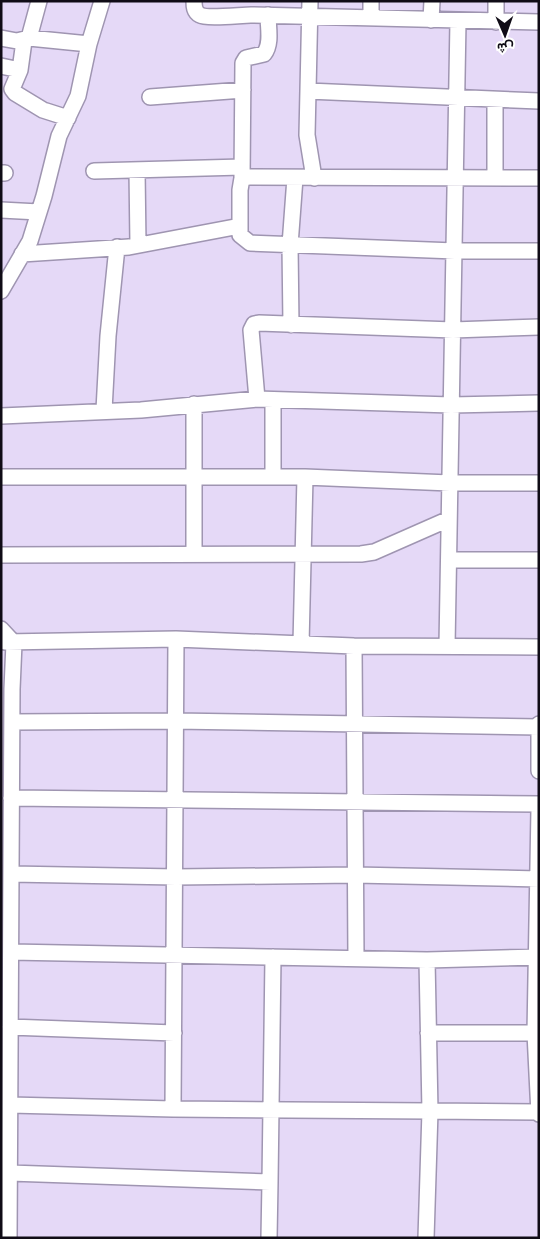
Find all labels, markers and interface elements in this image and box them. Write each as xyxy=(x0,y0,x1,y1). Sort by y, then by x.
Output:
north arrow xyxy=(480,10,530,60)
text: ش xyxy=(497,39,514,56)

